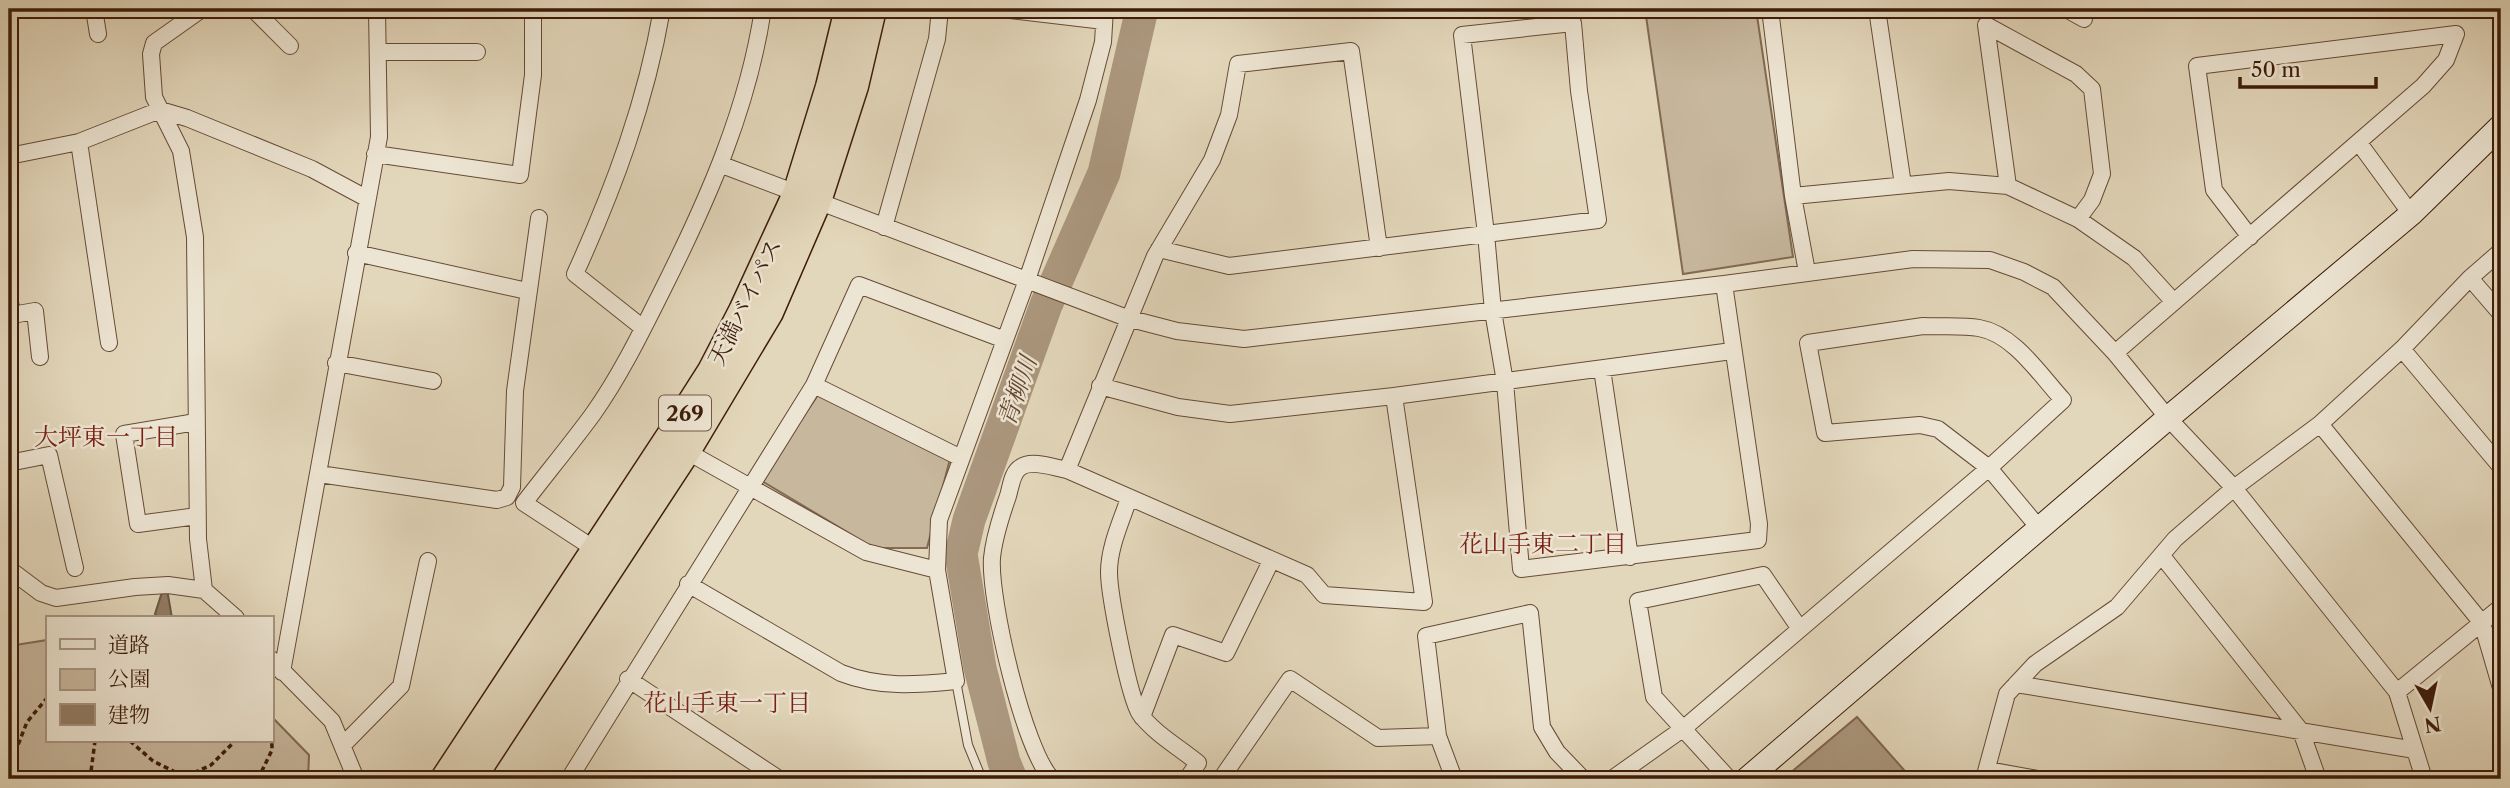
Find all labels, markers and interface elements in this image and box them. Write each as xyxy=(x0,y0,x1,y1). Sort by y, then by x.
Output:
scale bar xyxy=(2240,46,2377,90)
text: 50 m xyxy=(2251,57,2301,82)
street label: 天満バイパス xyxy=(702,234,788,370)
water label: 青柳川 xyxy=(992,349,1043,430)
road number: 269 xyxy=(659,396,711,430)
district label: 大坪東一丁目 xyxy=(34,422,178,451)
district label: 花山手東二丁目 xyxy=(1459,529,1627,558)
legend xyxy=(46,616,273,742)
text: 道路 xyxy=(108,632,150,657)
text: 公園 xyxy=(108,666,150,691)
north arrow xyxy=(2394,672,2464,742)
district label: 花山手東一丁目 xyxy=(643,688,811,717)
text: 建物 xyxy=(108,702,150,727)
text: N xyxy=(2423,712,2443,737)

